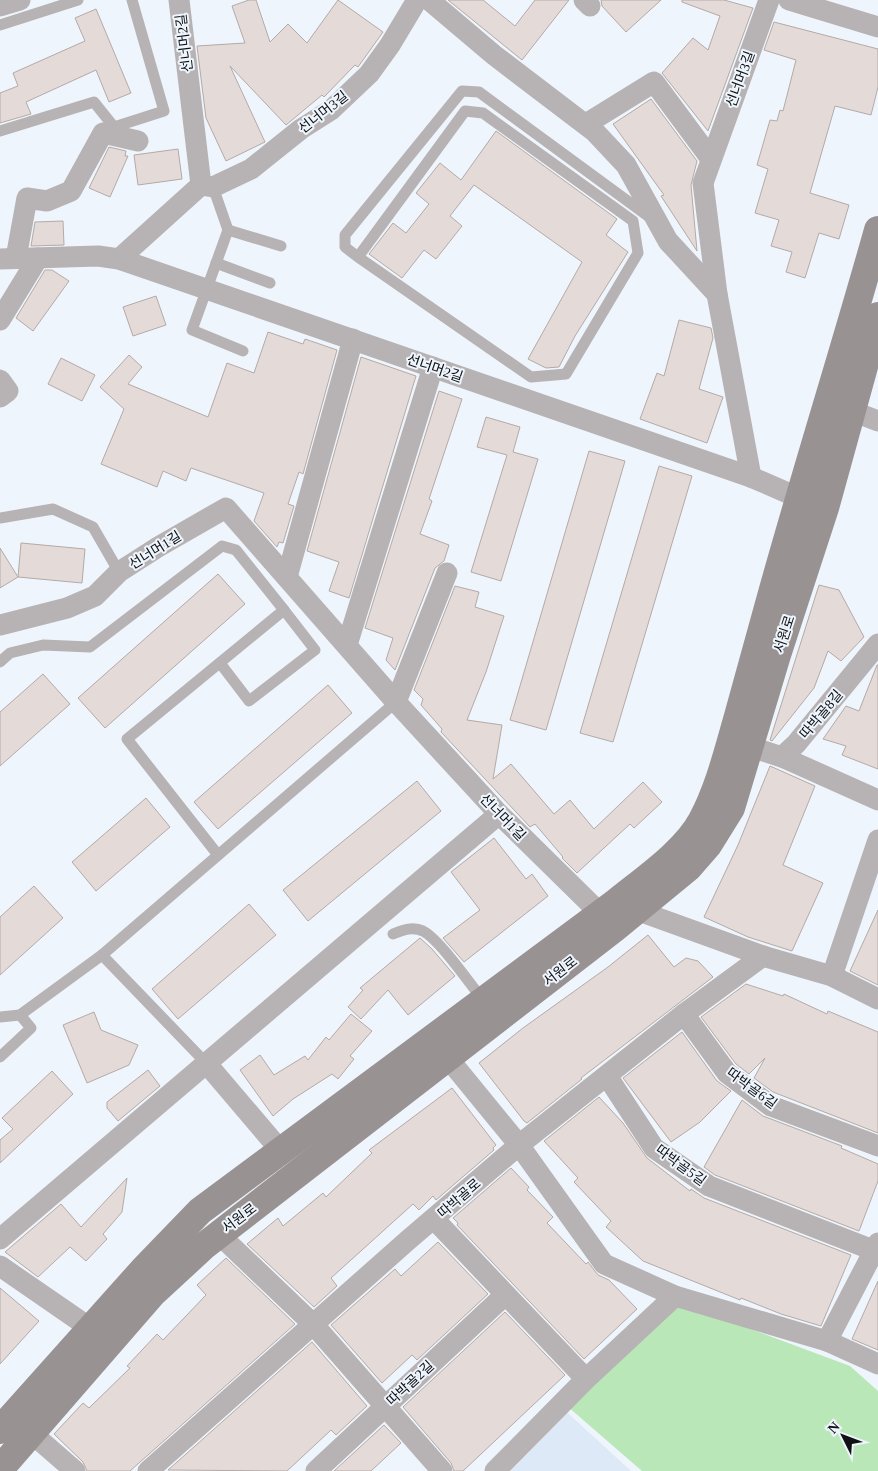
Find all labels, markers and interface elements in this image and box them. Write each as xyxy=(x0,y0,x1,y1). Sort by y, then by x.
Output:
street label: 선너머2길 xyxy=(173,13,196,73)
street label: 선너머3길 xyxy=(723,49,758,109)
street label: 선너머3길 xyxy=(296,88,351,136)
street label: 선너머2길 xyxy=(405,352,465,385)
street label: 선너머1길 xyxy=(126,529,184,572)
street label: 서원로 xyxy=(771,613,798,655)
street label: 따박골8길 xyxy=(797,687,846,742)
street label: 선너머1길 xyxy=(477,791,528,844)
street label: 서원로 xyxy=(540,954,580,989)
street label: 따박골6길 xyxy=(724,1065,780,1112)
street label: 따박골5길 xyxy=(653,1142,709,1189)
street label: 따박골로 xyxy=(435,1176,484,1221)
street label: 서원로 xyxy=(219,1201,259,1236)
street label: 따박골2길 xyxy=(384,1358,437,1409)
north arrow xyxy=(818,1411,868,1461)
text: N xyxy=(825,1419,843,1436)

